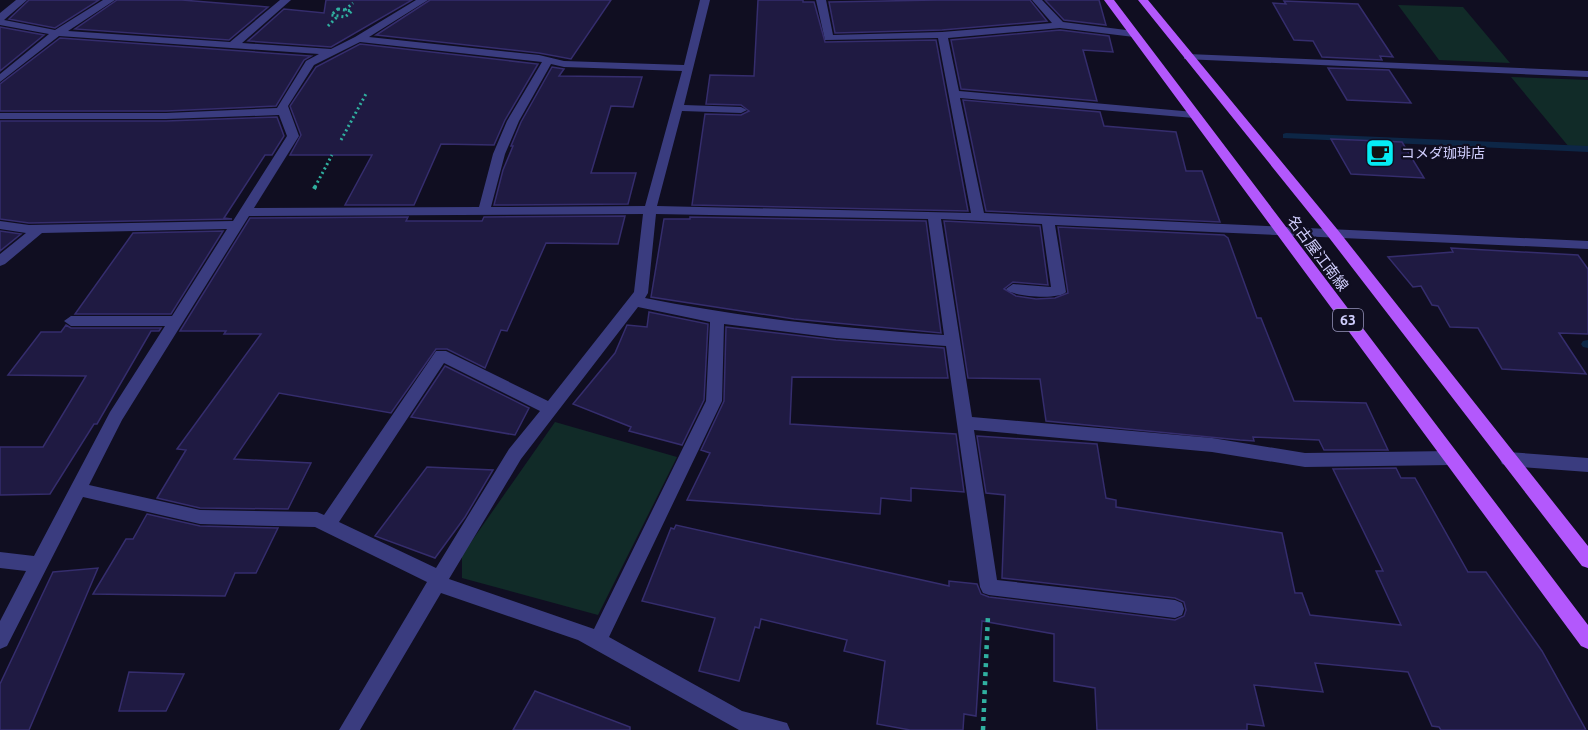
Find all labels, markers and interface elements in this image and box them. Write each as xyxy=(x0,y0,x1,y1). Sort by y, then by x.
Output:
cafe icon: コメダ珈琲店 xyxy=(1364,137,1396,169)
place label: コメダ珈琲店 xyxy=(1401,145,1485,161)
street label: 名古屋江南線 xyxy=(1284,212,1352,294)
road number: 63 xyxy=(1333,309,1363,331)

